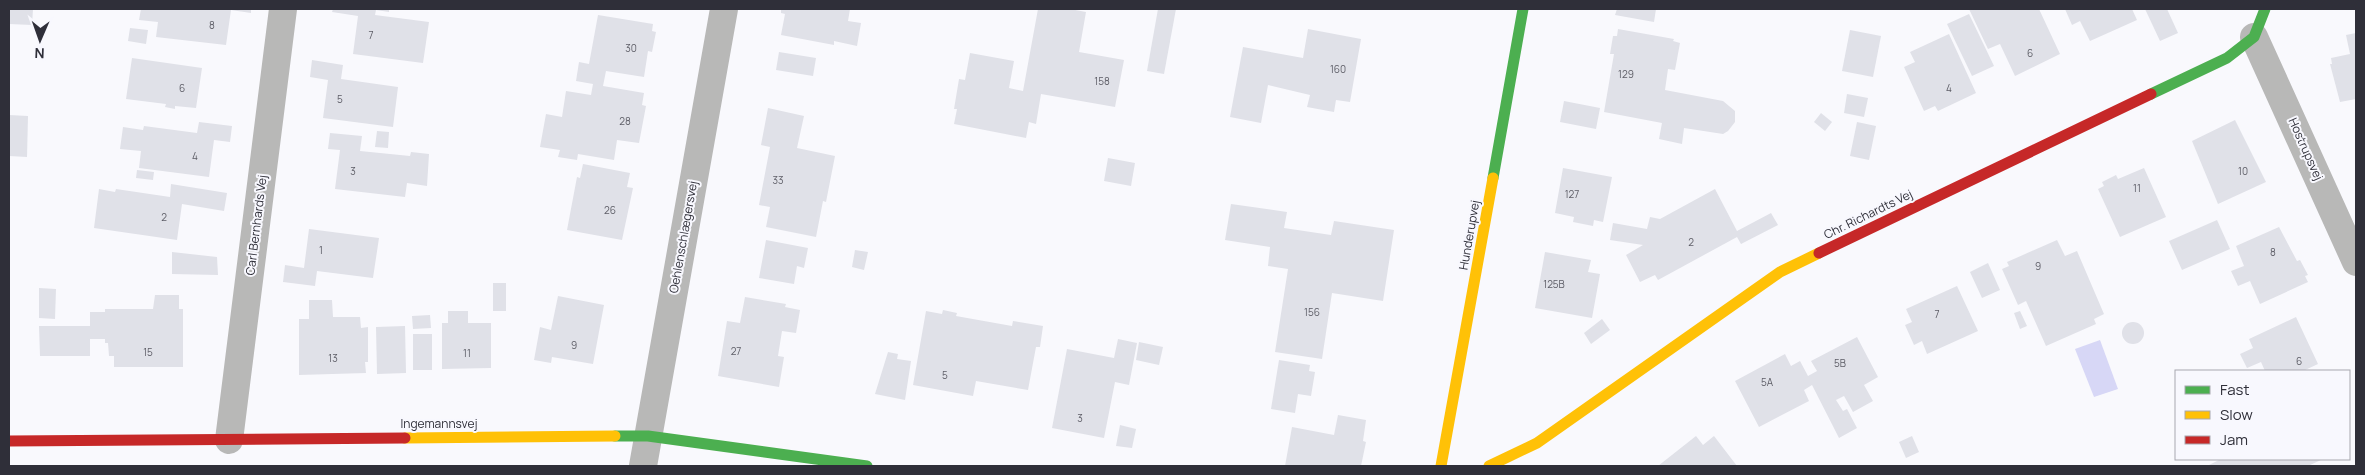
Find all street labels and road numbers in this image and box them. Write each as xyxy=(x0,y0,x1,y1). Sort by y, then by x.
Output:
street label: Hostrupsvej xyxy=(2285,115,2327,183)
street label: Carl Bernhards Vej xyxy=(241,174,271,276)
street label: Oehlenschlægersvej xyxy=(665,179,701,295)
street label: Chr. Richardts Vej xyxy=(1821,185,1915,243)
street label: Hunderupvej xyxy=(1454,199,1484,271)
street label: Ingemannsvej xyxy=(401,415,477,432)

